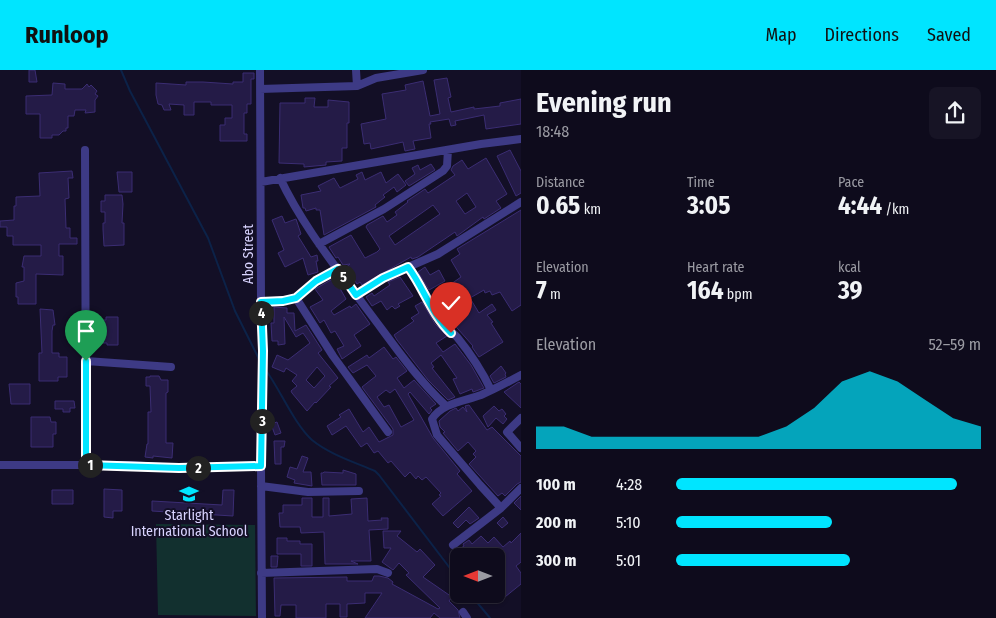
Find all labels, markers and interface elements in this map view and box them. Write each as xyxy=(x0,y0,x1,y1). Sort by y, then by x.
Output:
text: Runloop xyxy=(25,21,109,49)
text: Map xyxy=(765,24,797,46)
text: Directions xyxy=(825,24,899,46)
text: Saved xyxy=(927,24,971,46)
text: Evening run xyxy=(536,86,672,119)
button: share xyxy=(929,87,981,139)
text: 18:48 xyxy=(536,122,569,141)
text: Distance xyxy=(536,174,585,191)
text: Time xyxy=(687,174,715,191)
text: Pace xyxy=(838,174,864,191)
text: 0.65 xyxy=(536,191,580,221)
text: 3:05 xyxy=(687,191,730,221)
text: 4:44 xyxy=(838,191,882,221)
text: km xyxy=(580,201,601,218)
text: /km xyxy=(882,201,909,218)
street label: Abo Street xyxy=(240,224,257,284)
text: Elevation xyxy=(536,259,589,276)
text: Heart rate xyxy=(687,259,744,276)
text: kcal xyxy=(838,259,861,276)
pin: 5 xyxy=(330,264,356,290)
text: 5 xyxy=(340,269,347,286)
text: 7 xyxy=(536,276,547,306)
text: 164 xyxy=(687,276,724,306)
text: 39 xyxy=(838,276,863,306)
pin xyxy=(430,282,472,333)
text: m xyxy=(547,286,561,303)
text: bpm xyxy=(724,286,752,303)
icon: check xyxy=(437,289,465,317)
pin: 4 xyxy=(248,300,274,326)
text: 4 xyxy=(258,305,265,322)
pin xyxy=(65,310,107,361)
icon: arrive xyxy=(72,317,100,345)
text: Elevation xyxy=(536,335,596,354)
text: 52–59 m xyxy=(928,335,981,354)
pin: 3 xyxy=(250,408,274,434)
text: 3 xyxy=(259,413,266,430)
pin: 1 xyxy=(78,452,102,478)
pin: 2 xyxy=(186,456,210,480)
text: 1 xyxy=(88,457,93,474)
text: 2 xyxy=(195,460,202,477)
text: 100 m xyxy=(536,475,576,494)
text: 4:28 xyxy=(616,475,642,494)
school or university icon: Starlight International School xyxy=(178,483,200,505)
place label: Starlight International School xyxy=(131,507,248,540)
text: 200 m xyxy=(536,513,576,532)
text: 5:10 xyxy=(616,513,641,532)
north arrow xyxy=(450,548,505,602)
map controls xyxy=(450,548,505,603)
text: 300 m xyxy=(536,551,577,570)
text: 5:01 xyxy=(616,551,641,570)

